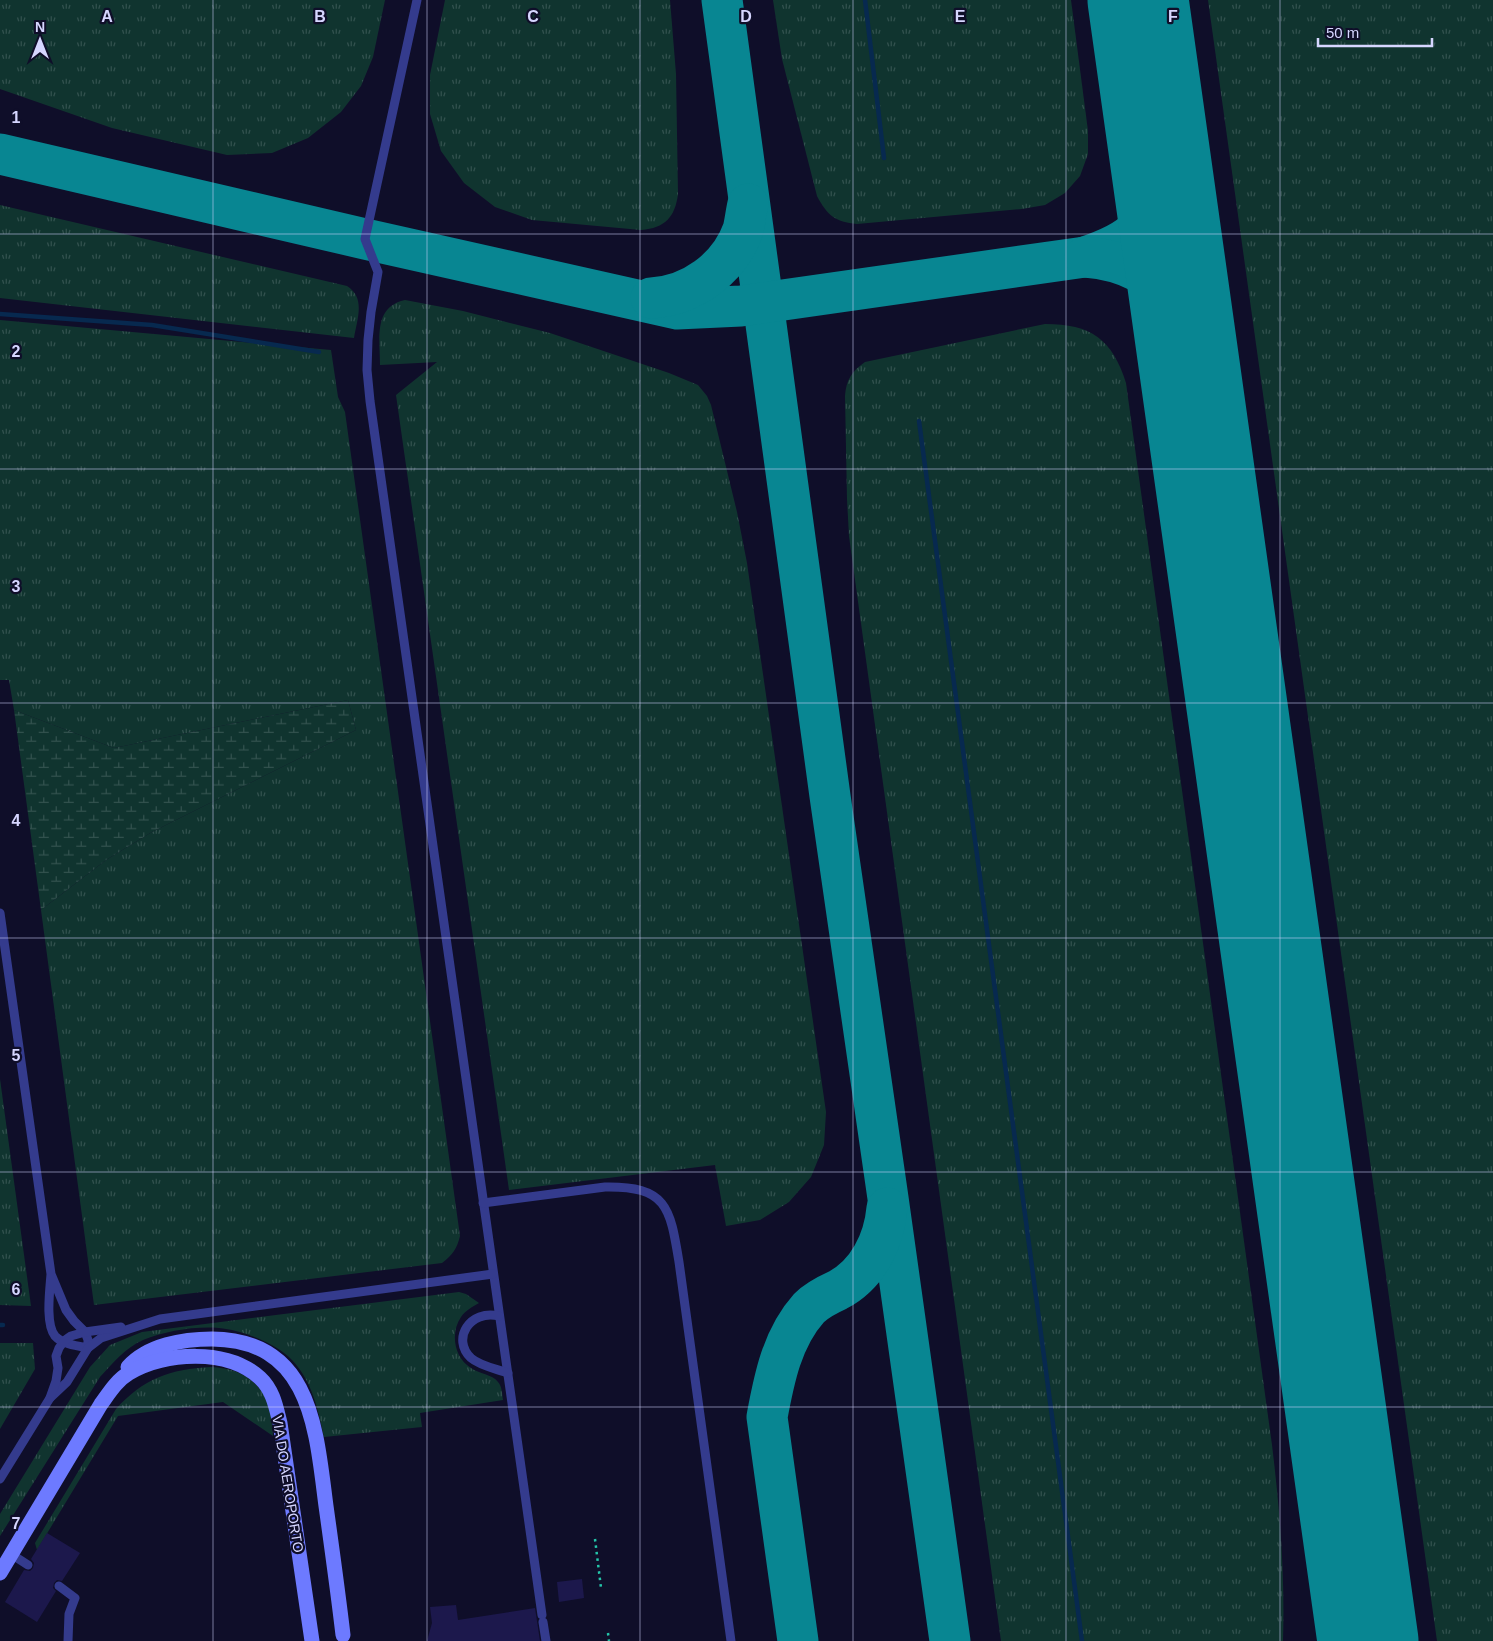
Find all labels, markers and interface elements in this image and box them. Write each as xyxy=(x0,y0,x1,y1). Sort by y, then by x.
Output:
text: A xyxy=(101,8,113,25)
text: B xyxy=(314,8,326,25)
text: C xyxy=(527,8,539,25)
text: D xyxy=(740,8,752,25)
text: E xyxy=(955,8,966,25)
text: F xyxy=(1168,8,1178,25)
north arrow xyxy=(15,15,65,65)
scale bar xyxy=(1318,15,1432,47)
text: N xyxy=(35,19,45,35)
text: 50 m xyxy=(1326,24,1359,41)
text: 1 xyxy=(12,109,21,126)
text: 2 xyxy=(12,343,21,360)
text: 3 xyxy=(12,578,21,595)
text: 4 xyxy=(12,812,21,829)
text: 5 xyxy=(12,1047,21,1064)
text: 6 xyxy=(12,1281,21,1298)
street label: VIA DO AEROPORTO xyxy=(269,1414,307,1554)
text: 7 xyxy=(12,1515,21,1532)

